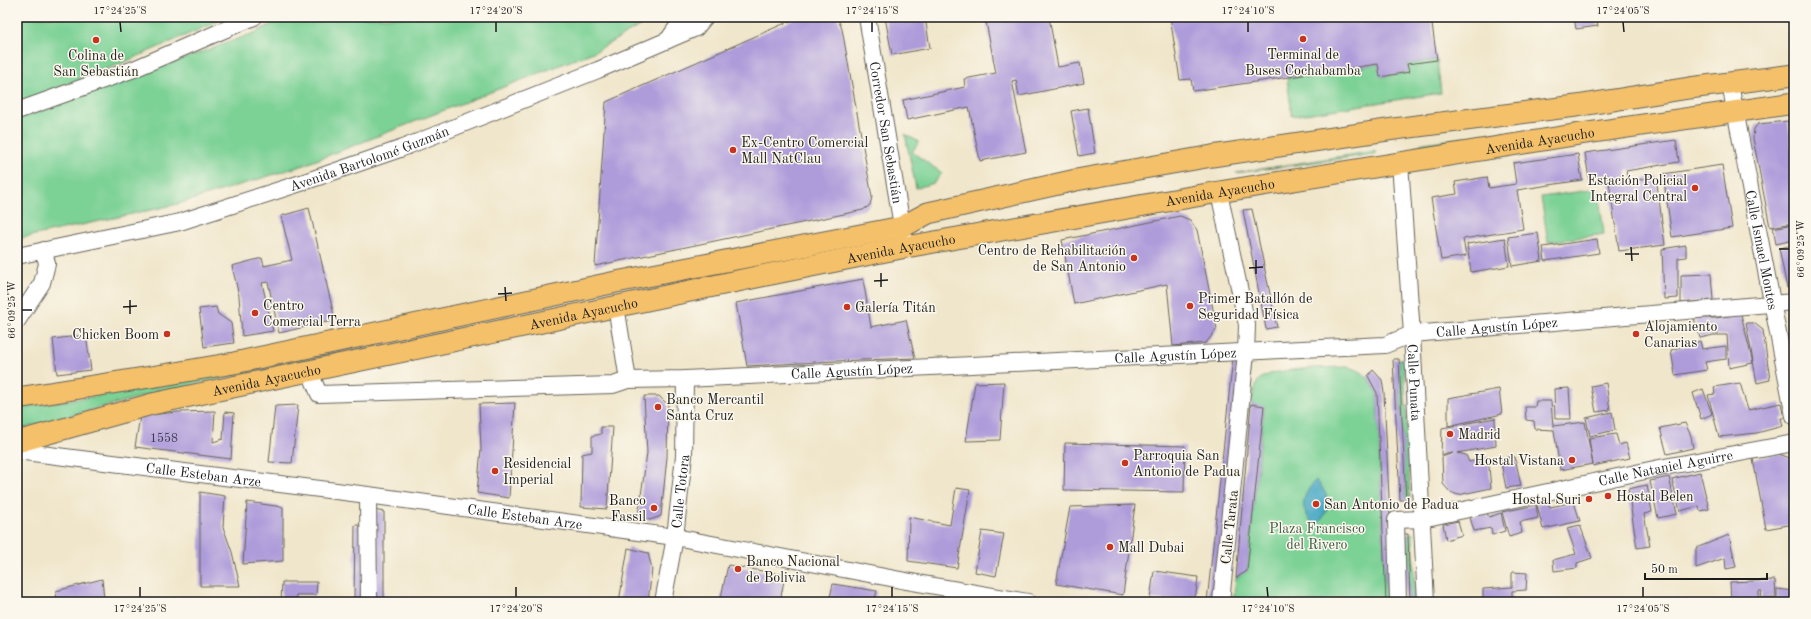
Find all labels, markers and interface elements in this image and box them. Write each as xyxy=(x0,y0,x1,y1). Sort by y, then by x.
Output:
text: 17°24'25"S xyxy=(93,6,147,16)
text: 17°24'20"S xyxy=(469,6,523,16)
text: 17°24'15"S xyxy=(845,6,899,16)
text: 17°24'10"S xyxy=(1221,6,1275,16)
text: 17°24'05"S xyxy=(1596,6,1650,16)
marker: Terminal de Buses Cochabamba xyxy=(1298,34,1308,44)
marker: Colina de San Sebastián xyxy=(91,35,101,45)
place label: Terminal de Buses Cochabamba xyxy=(1245,48,1361,78)
place label: Colina de San Sebastián xyxy=(53,49,139,79)
street label: Corredor San Sebastián xyxy=(867,60,904,205)
street label: Avenida Bartolomé Guzmán xyxy=(288,124,452,194)
street label: Avenida Ayacucho xyxy=(1484,126,1596,157)
place label: Ex-Centro Comercial Mall NatClau xyxy=(741,136,868,166)
marker: Ex-Centro Comercial Mall NatClau xyxy=(728,145,738,155)
place label: Estación Policial Integral Central xyxy=(1587,174,1687,204)
street label: Avenida Ayacucho xyxy=(1164,177,1276,209)
marker: Estación Policial Integral Central xyxy=(1690,183,1700,193)
street label: Calle Ismael Montes xyxy=(1743,189,1779,311)
text: 66°09'25"W xyxy=(1796,220,1806,278)
street label: Avenida Ayacucho xyxy=(845,232,957,267)
place label: Centro de Rehabilitación de San Antonio xyxy=(978,244,1126,274)
marker: Centro de Rehabilitación de San Antonio xyxy=(1129,253,1139,263)
text: 66°09'25"W xyxy=(7,281,17,339)
place label: Primer Batallón de Seguridad Física xyxy=(1198,292,1312,322)
street label: Avenida Ayacucho xyxy=(528,296,639,333)
place label: Centro Comercial Terra xyxy=(263,299,361,329)
place label: Galería Titán xyxy=(855,301,936,315)
marker: Primer Batallón de Seguridad Física xyxy=(1185,301,1195,311)
marker: Galería Titán xyxy=(842,302,852,312)
marker: Centro Comercial Terra xyxy=(250,308,260,318)
street label: Calle Agustín López xyxy=(1435,316,1558,340)
place label: Alojamiento Canarias xyxy=(1644,320,1718,350)
place label: Chicken Boom xyxy=(72,328,159,342)
marker: Chicken Boom xyxy=(162,329,172,339)
marker: Alojamiento Canarias xyxy=(1631,329,1641,339)
street label: Calle Punata xyxy=(1405,343,1423,422)
street label: Calle Agustín López xyxy=(1114,346,1237,366)
street label: Calle Agustín López xyxy=(790,362,913,382)
street label: Avenida Ayacucho xyxy=(211,363,322,399)
place label: Banco Mercantil Santa Cruz xyxy=(666,393,764,423)
marker: Banco Mercantil Santa Cruz xyxy=(653,402,663,412)
place label: Madrid xyxy=(1458,428,1501,442)
marker: Madrid xyxy=(1445,429,1455,439)
house number: 1558 xyxy=(150,432,178,445)
street label: Calle Nataniel Aguirre xyxy=(1597,448,1734,489)
place label: Parroquia San Antonio de Padua xyxy=(1133,449,1241,479)
street label: Calle Totora xyxy=(670,453,692,529)
place label: Hostal Vistana xyxy=(1474,454,1564,468)
marker: Hostal Vistana xyxy=(1567,455,1577,465)
place label: Residencial Imperial xyxy=(503,457,571,487)
marker: Parroquia San Antonio de Padua xyxy=(1120,458,1130,468)
street label: Calle Esteban Arze xyxy=(145,461,262,490)
marker: Residencial Imperial xyxy=(490,466,500,476)
street label: Calle Tarata xyxy=(1219,489,1241,565)
place label: Hostal Belen xyxy=(1616,490,1694,504)
marker: Hostal Belen xyxy=(1603,491,1613,501)
place label: Hostal Suri xyxy=(1512,493,1581,507)
place label: Banco Fassil xyxy=(609,494,646,524)
marker: Hostal Suri xyxy=(1584,494,1594,504)
place label: San Antonio de Padua xyxy=(1324,498,1459,512)
marker: San Antonio de Padua xyxy=(1311,499,1321,509)
street label: Calle Esteban Arze xyxy=(466,503,583,532)
marker: Banco Fassil xyxy=(649,503,659,513)
park label: Plaza Francisco del Rivero xyxy=(1269,522,1365,552)
place label: Mall Dubai xyxy=(1118,541,1185,555)
marker: Mall Dubai xyxy=(1105,542,1115,552)
place label: Banco Nacional de Bolivia xyxy=(746,555,840,585)
scale bar xyxy=(1645,555,1767,581)
text: 50 m xyxy=(1651,563,1678,576)
marker: Banco Nacional de Bolivia xyxy=(733,564,743,574)
text: 17°24'25"S xyxy=(113,604,167,614)
text: 17°24'20"S xyxy=(489,604,543,614)
text: 17°24'15"S xyxy=(865,604,919,614)
text: 17°24'10"S xyxy=(1241,604,1295,614)
text: 17°24'05"S xyxy=(1616,604,1670,614)

